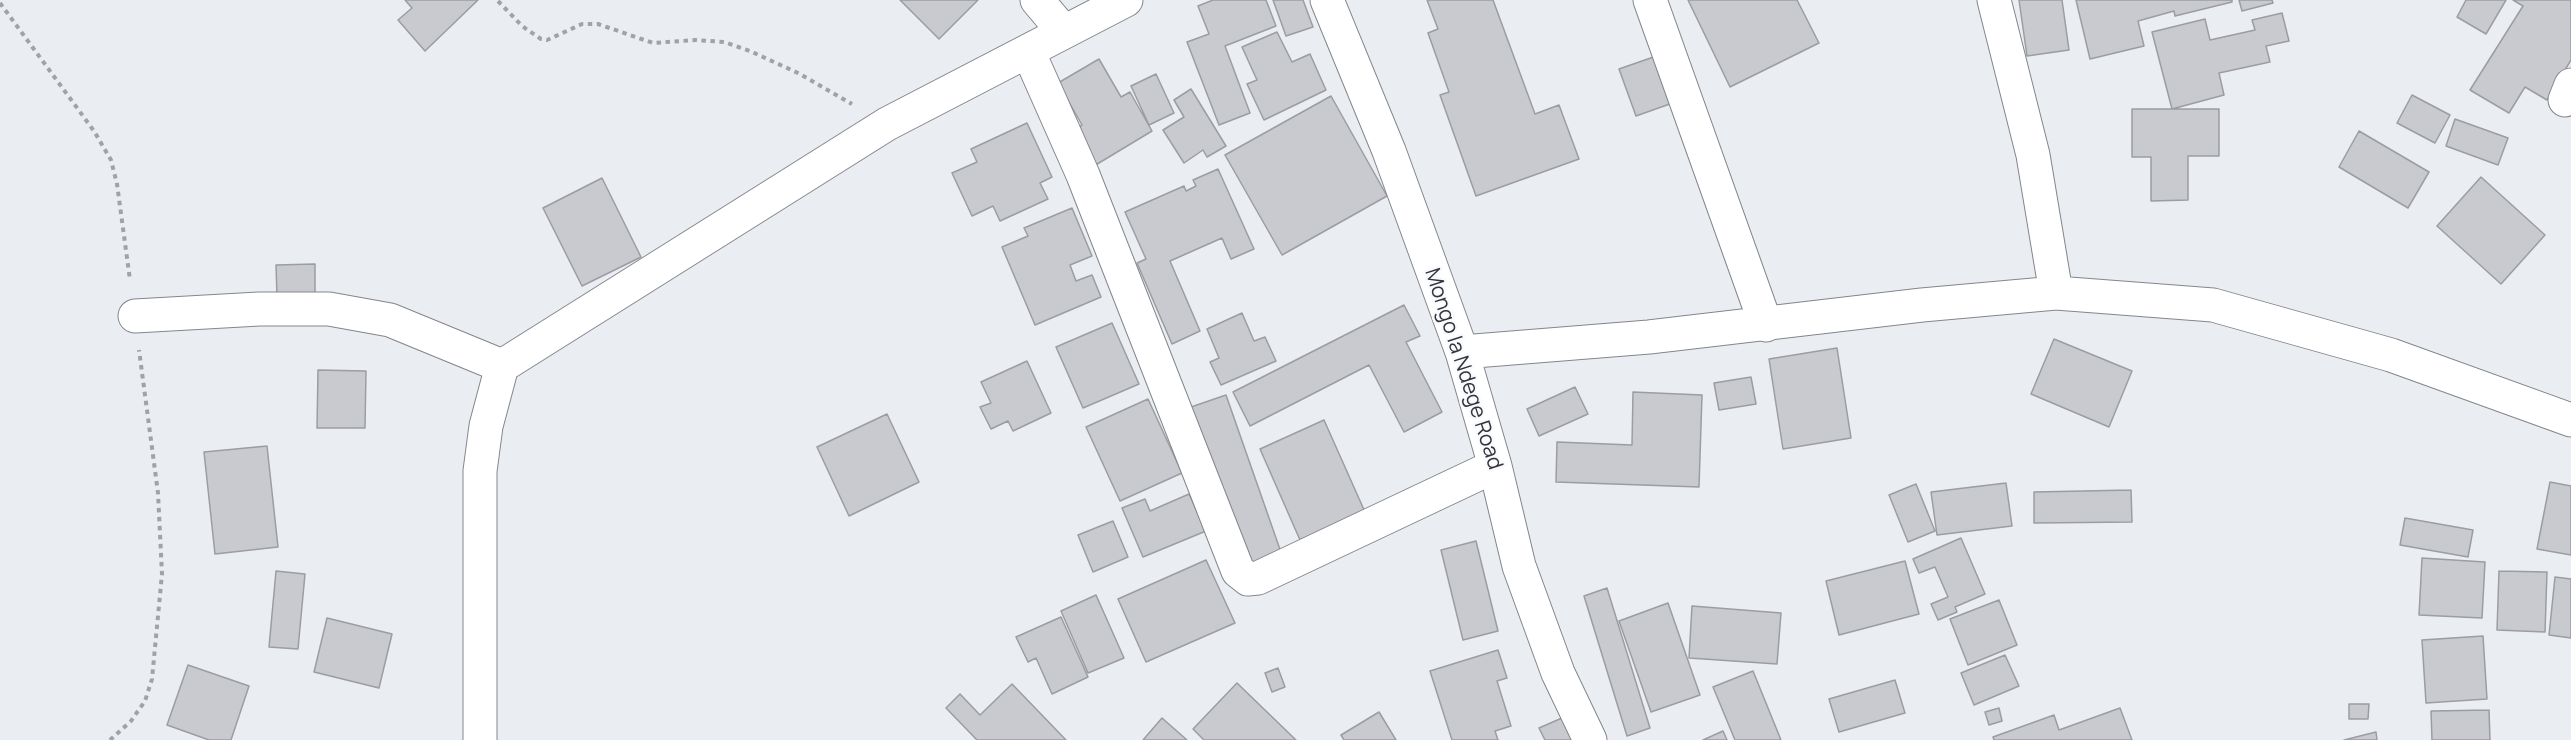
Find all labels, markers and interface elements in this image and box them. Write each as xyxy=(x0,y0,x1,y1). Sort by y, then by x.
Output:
street label: Mongo la Ndege Road xyxy=(1419,265,1507,473)

